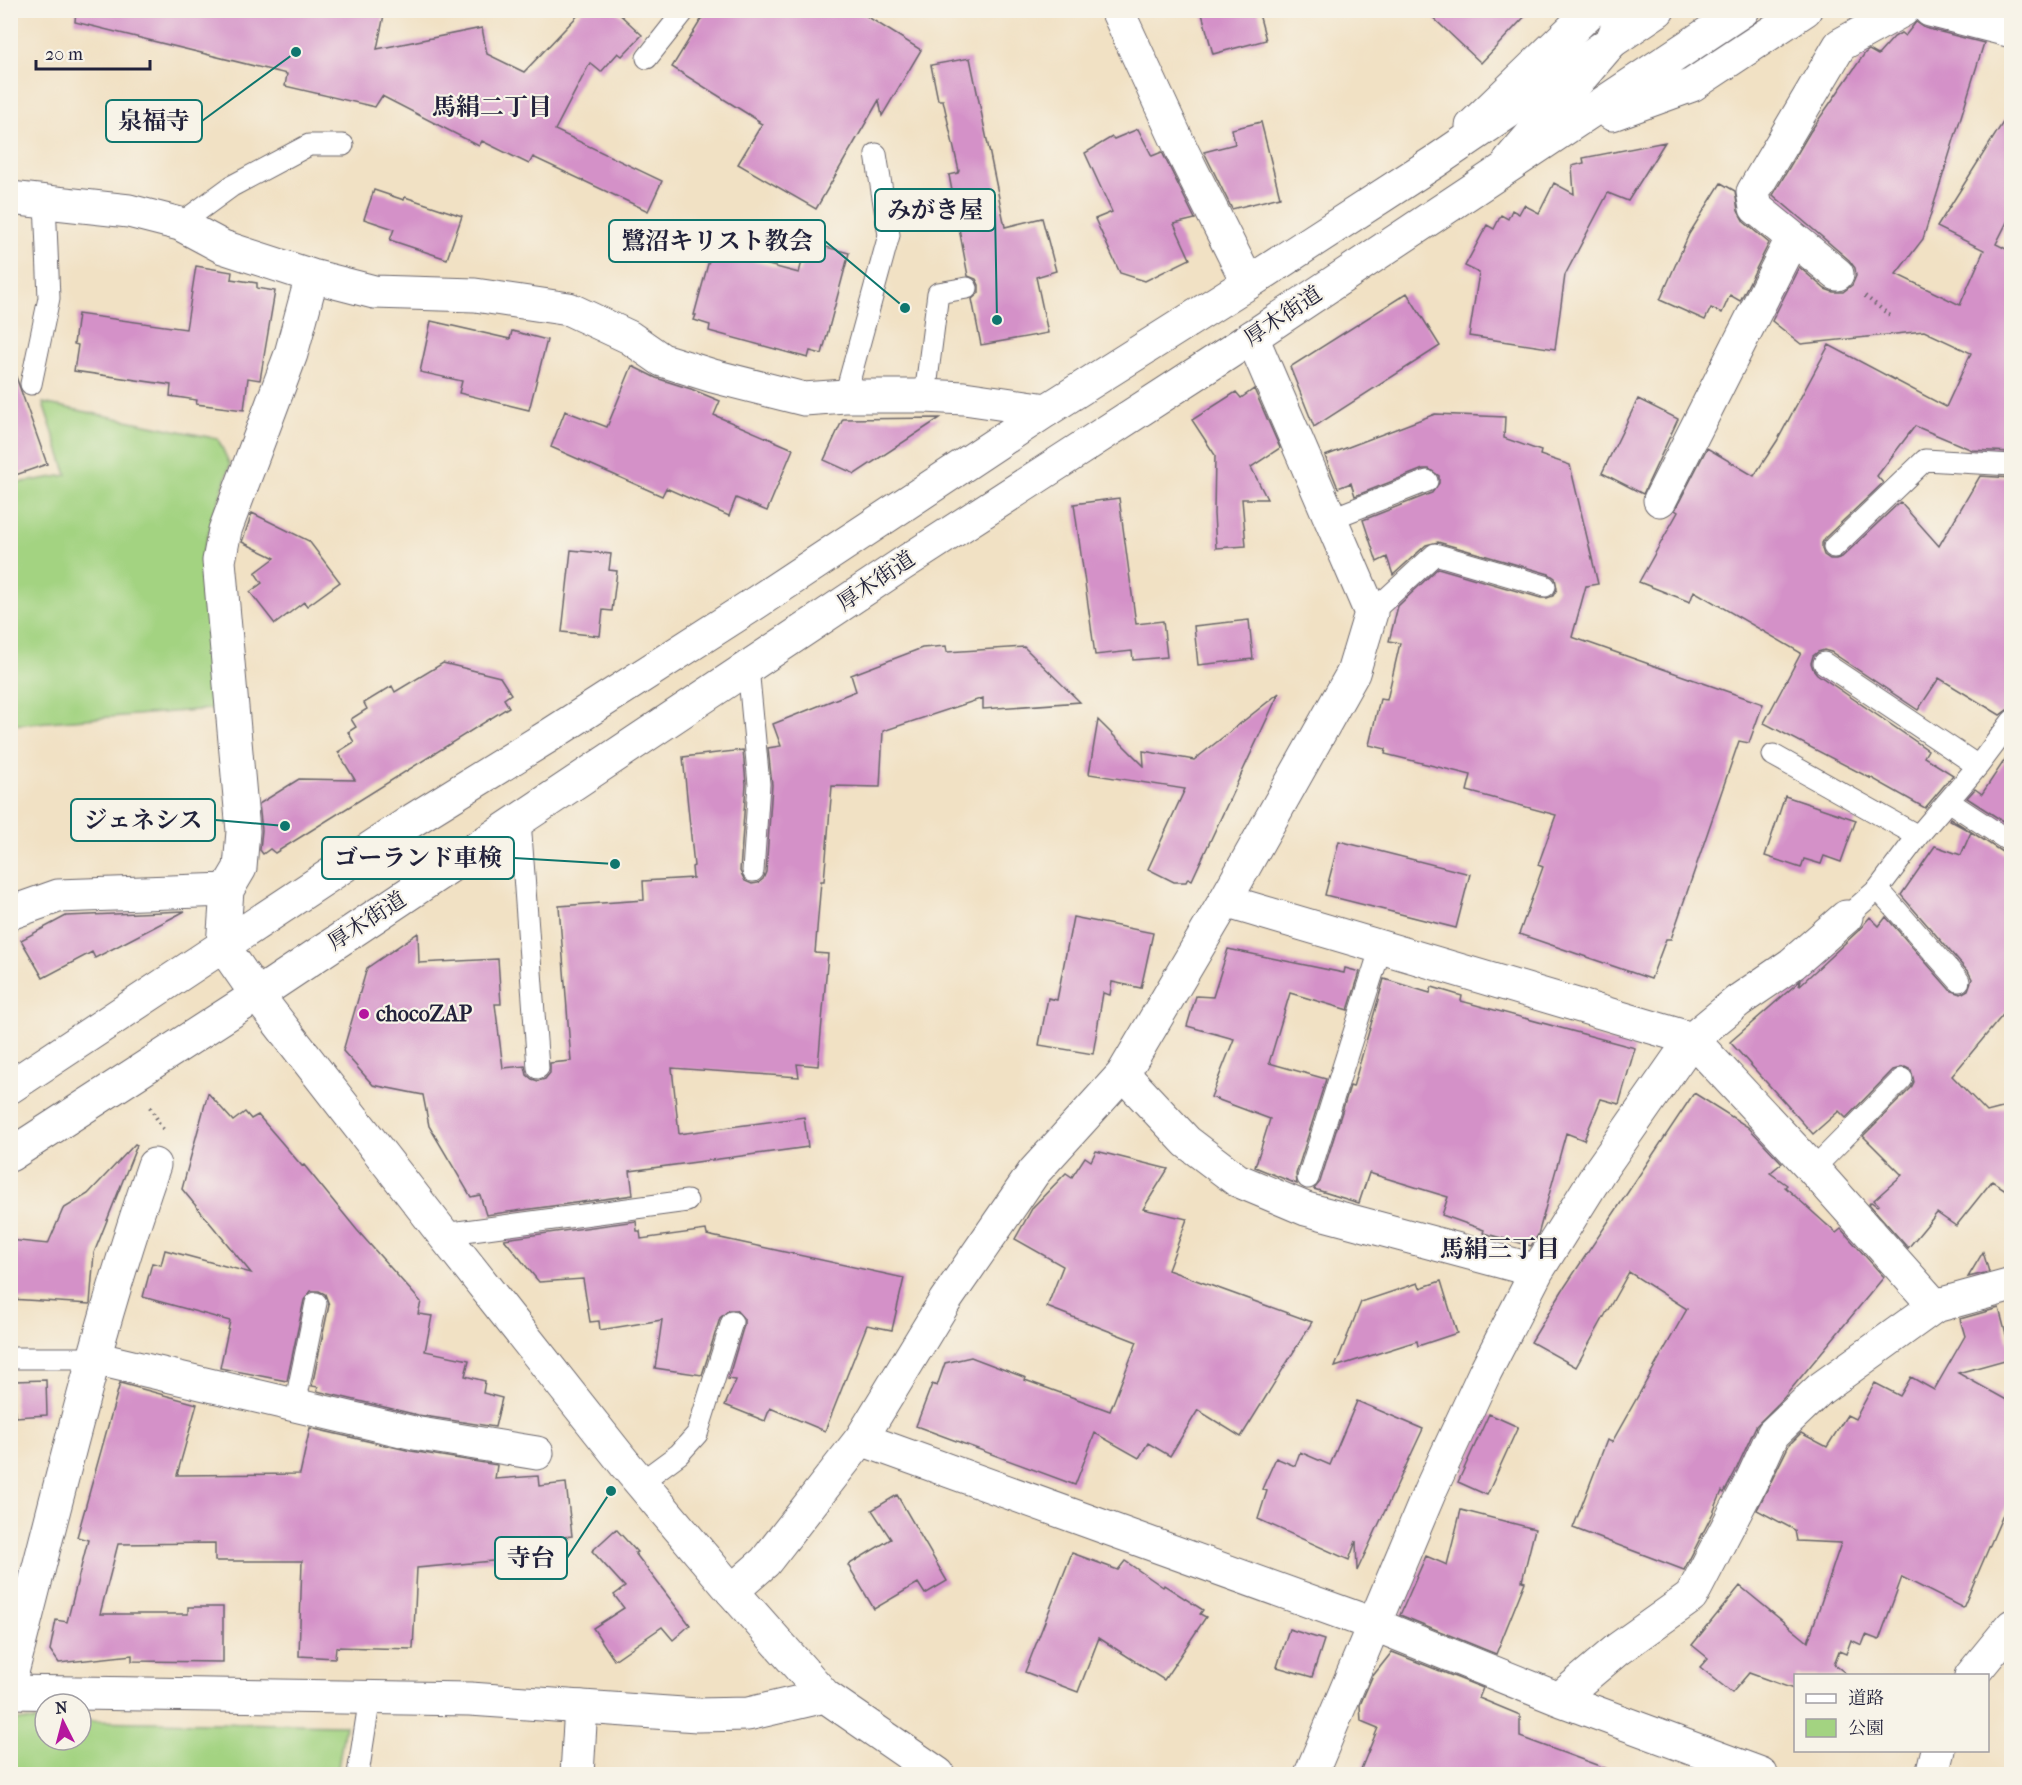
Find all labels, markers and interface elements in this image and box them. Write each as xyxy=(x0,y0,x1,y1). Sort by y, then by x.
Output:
scale bar xyxy=(36,33,150,71)
text: 20 m xyxy=(45,44,83,65)
district label: 馬絹二丁目 xyxy=(432,93,552,121)
callout: 泉福寺 xyxy=(106,100,202,142)
text: 泉福寺 xyxy=(118,107,190,135)
callout: みがき屋 xyxy=(875,189,995,231)
text: みがき屋 xyxy=(887,196,983,224)
callout: 鷺沼キリスト教会 xyxy=(609,220,825,262)
text: 鷺沼キリスト教会 xyxy=(621,227,813,255)
street label: 厚木街道 xyxy=(1239,281,1327,351)
street label: 厚木街道 xyxy=(832,546,920,616)
callout: ジェネシス xyxy=(71,799,215,841)
text: ジェネシス xyxy=(84,806,202,834)
callout: ゴーランド車検 xyxy=(322,837,514,879)
text: ゴーランド車検 xyxy=(334,844,502,872)
street label: 厚木街道 xyxy=(323,886,411,956)
place label: chocoZAP xyxy=(376,1001,473,1027)
marker: chocoZAP xyxy=(357,1007,371,1021)
district label: 馬絹三丁目 xyxy=(1440,1235,1560,1263)
callout: 寺台 xyxy=(495,1537,567,1579)
text: 寺台 xyxy=(507,1544,555,1572)
legend xyxy=(1794,1674,1989,1752)
text: 道路 xyxy=(1848,1688,1884,1709)
north arrow xyxy=(33,1692,93,1752)
text: N xyxy=(54,1697,69,1718)
text: 公園 xyxy=(1848,1718,1884,1739)

